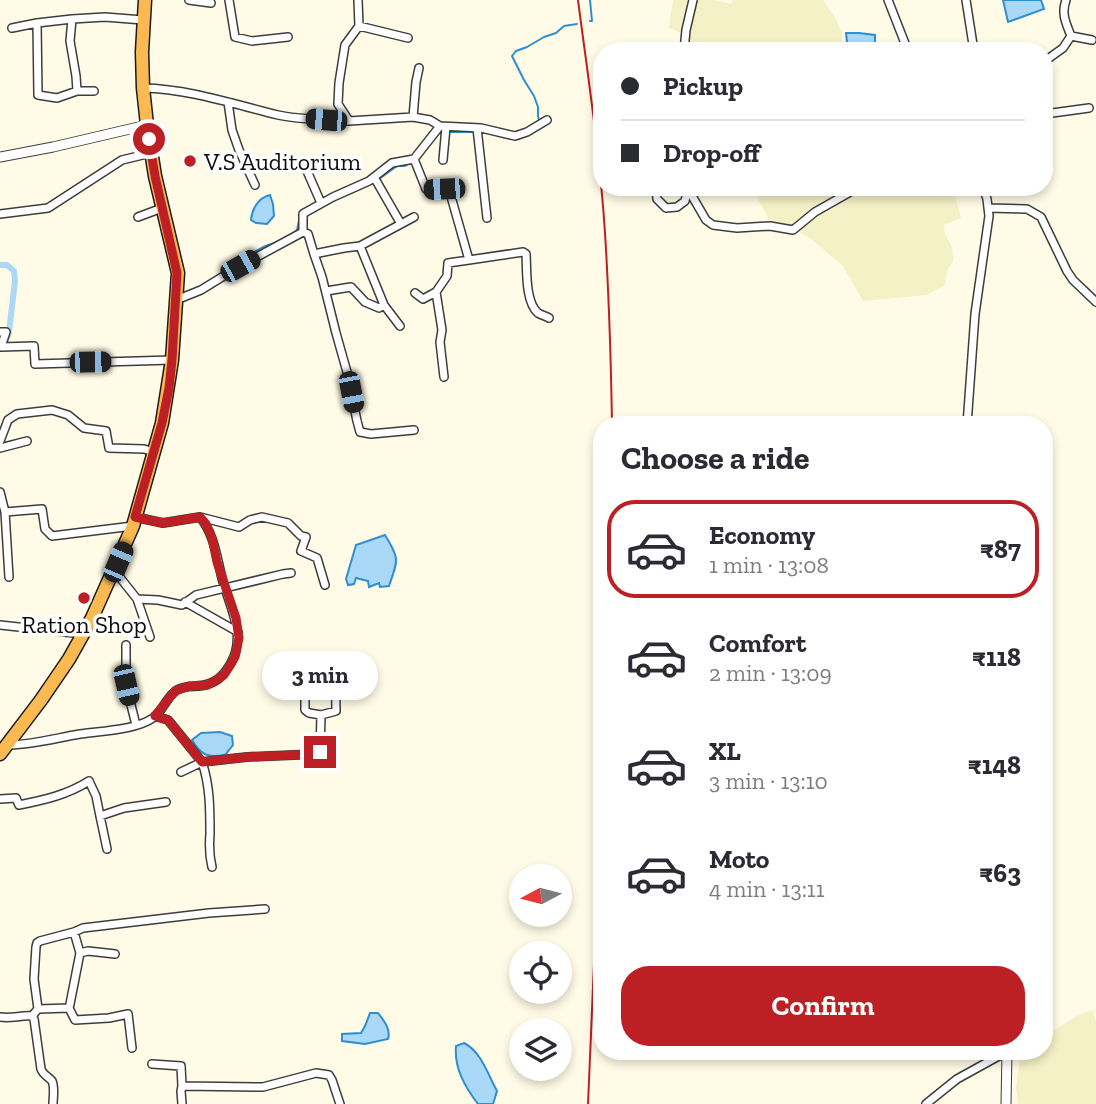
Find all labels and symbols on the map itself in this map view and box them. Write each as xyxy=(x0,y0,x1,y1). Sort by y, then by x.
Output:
car xyxy=(305,108,348,132)
route start xyxy=(133,123,165,155)
place label: V.S Auditorium xyxy=(203,147,361,176)
marker: V.S Auditorium xyxy=(182,153,198,169)
car xyxy=(423,178,466,200)
car xyxy=(217,247,264,285)
car xyxy=(69,351,112,373)
car xyxy=(337,369,366,415)
car xyxy=(101,539,136,585)
marker: Ration Shop xyxy=(76,590,92,606)
place label: Ration Shop xyxy=(21,610,147,639)
callout: 3 min xyxy=(262,650,378,700)
car xyxy=(112,662,141,708)
route end xyxy=(304,736,336,768)
north arrow xyxy=(509,864,572,928)

